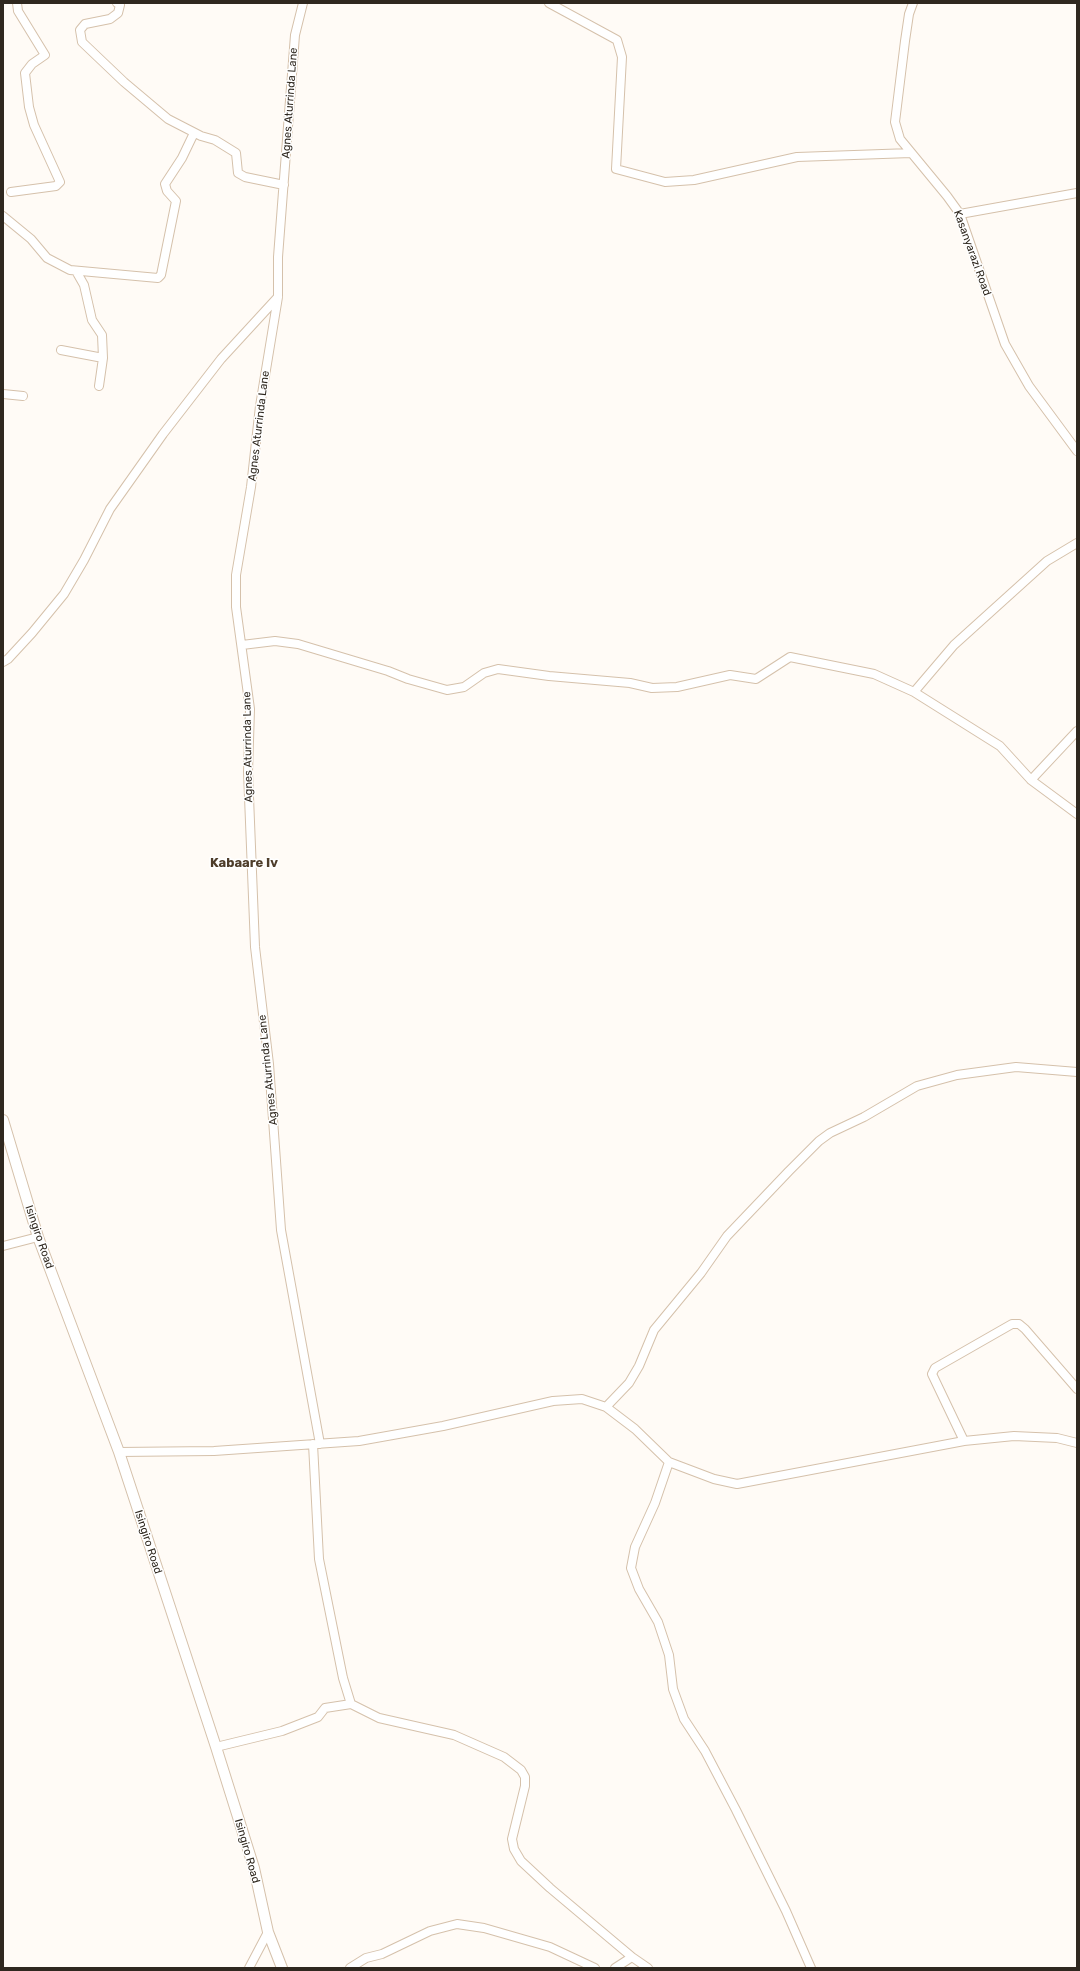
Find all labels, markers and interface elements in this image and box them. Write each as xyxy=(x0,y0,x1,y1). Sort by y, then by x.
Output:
street label: Agnes Aturrinda Lane xyxy=(280,47,300,159)
street label: Kasanyarazi Road xyxy=(950,209,994,297)
street label: Agnes Aturrinda Lane xyxy=(246,370,272,482)
street label: Agnes Aturrinda Lane xyxy=(240,691,256,803)
district label: Kabaare Iv xyxy=(210,855,278,871)
street label: Agnes Aturrinda Lane xyxy=(256,1014,280,1126)
street label: Isingiro Road xyxy=(22,1203,56,1271)
street label: Isingiro Road xyxy=(131,1508,165,1576)
street label: Isingiro Road xyxy=(232,1817,262,1885)

